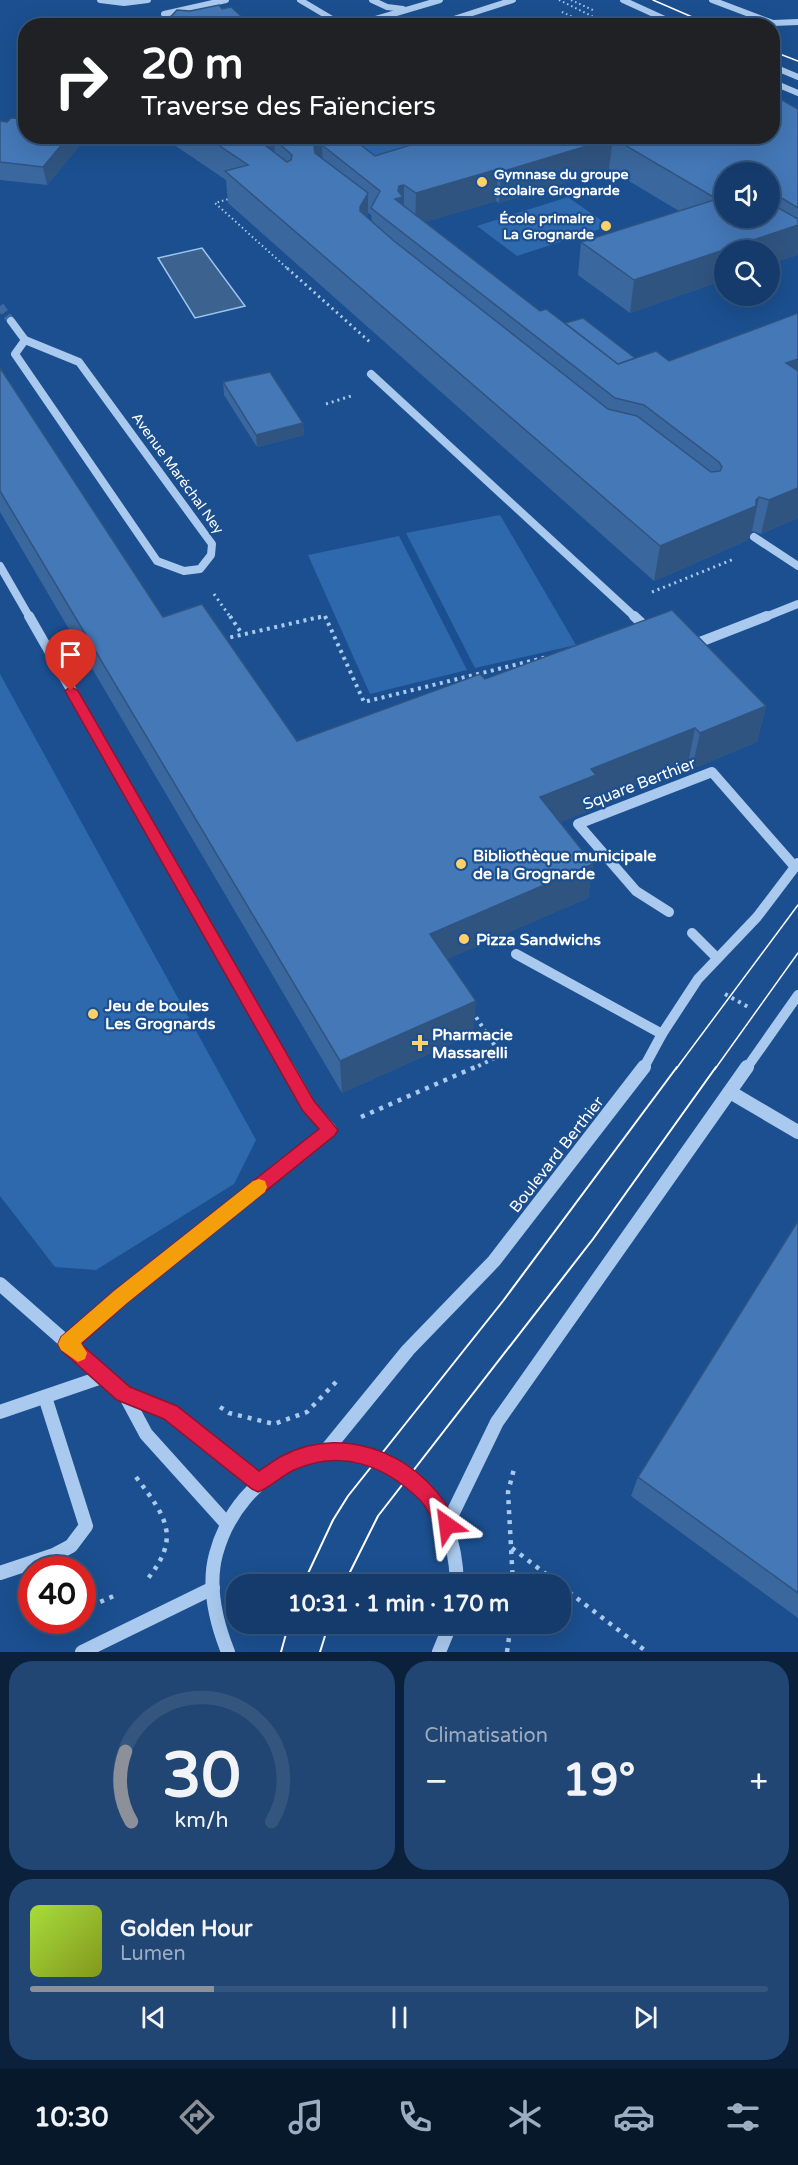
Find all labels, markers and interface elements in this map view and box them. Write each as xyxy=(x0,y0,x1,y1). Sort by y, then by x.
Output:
text: 20 m xyxy=(141,39,243,90)
icon: right xyxy=(42,42,120,120)
text: Traverse des Faïenciers xyxy=(141,90,436,123)
map controls xyxy=(714,162,780,306)
button: sound xyxy=(714,162,780,228)
place label: Gymnase du groupe scolaire Grognarde xyxy=(494,166,629,199)
marker: Gymnase du groupe scolaire Grognarde xyxy=(475,175,489,189)
place label: École primaire La Grognarde xyxy=(499,210,594,243)
marker: École primaire La Grognarde xyxy=(599,219,613,233)
button: search xyxy=(714,240,780,306)
street label: Avenue Maréchal Ney xyxy=(128,409,228,538)
pin xyxy=(45,629,96,691)
icon: arrive xyxy=(54,638,87,671)
street label: Square Berthier xyxy=(580,753,699,815)
place label: Bibliothèque municipale de la Grognarde xyxy=(473,846,656,884)
marker: Bibliothèque municipale de la Grognarde xyxy=(454,857,468,871)
place label: Pizza Sandwichs xyxy=(476,930,601,950)
marker: Pizza Sandwichs xyxy=(457,932,471,946)
place label: Jeu de boules Les Grognards xyxy=(104,996,216,1034)
marker: Jeu de boules Les Grognards xyxy=(86,1007,100,1021)
place label: Pharmacie Massarelli xyxy=(432,1025,513,1063)
marker: Pharmacie Massarelli xyxy=(413,1036,427,1050)
street label: Boulevard Berthier xyxy=(505,1092,609,1217)
position arrow xyxy=(415,1493,479,1557)
speed limit sign: 40 xyxy=(18,1556,96,1634)
text: 10:31 · 1 min · 170 m xyxy=(288,1591,509,1617)
text: Climatisation xyxy=(425,1724,548,1748)
text: 30 xyxy=(163,1739,241,1814)
text: 19° xyxy=(562,1754,635,1808)
text: − xyxy=(425,1762,448,1801)
text: + xyxy=(749,1762,768,1801)
text: km/h xyxy=(175,1808,229,1834)
text: Golden Hour xyxy=(120,1916,252,1942)
text: Lumen xyxy=(120,1942,186,1966)
icon: previous xyxy=(137,2001,170,2034)
icon: pause xyxy=(383,2001,416,2034)
icon: next xyxy=(629,2001,662,2034)
icon: directions xyxy=(176,2096,218,2138)
icon: music xyxy=(285,2096,327,2138)
icon: phone xyxy=(394,2096,436,2138)
icon: climate xyxy=(504,2096,546,2138)
icon: car xyxy=(613,2096,655,2138)
icon: filters xyxy=(722,2096,764,2138)
text: 10:30 xyxy=(34,2101,109,2134)

